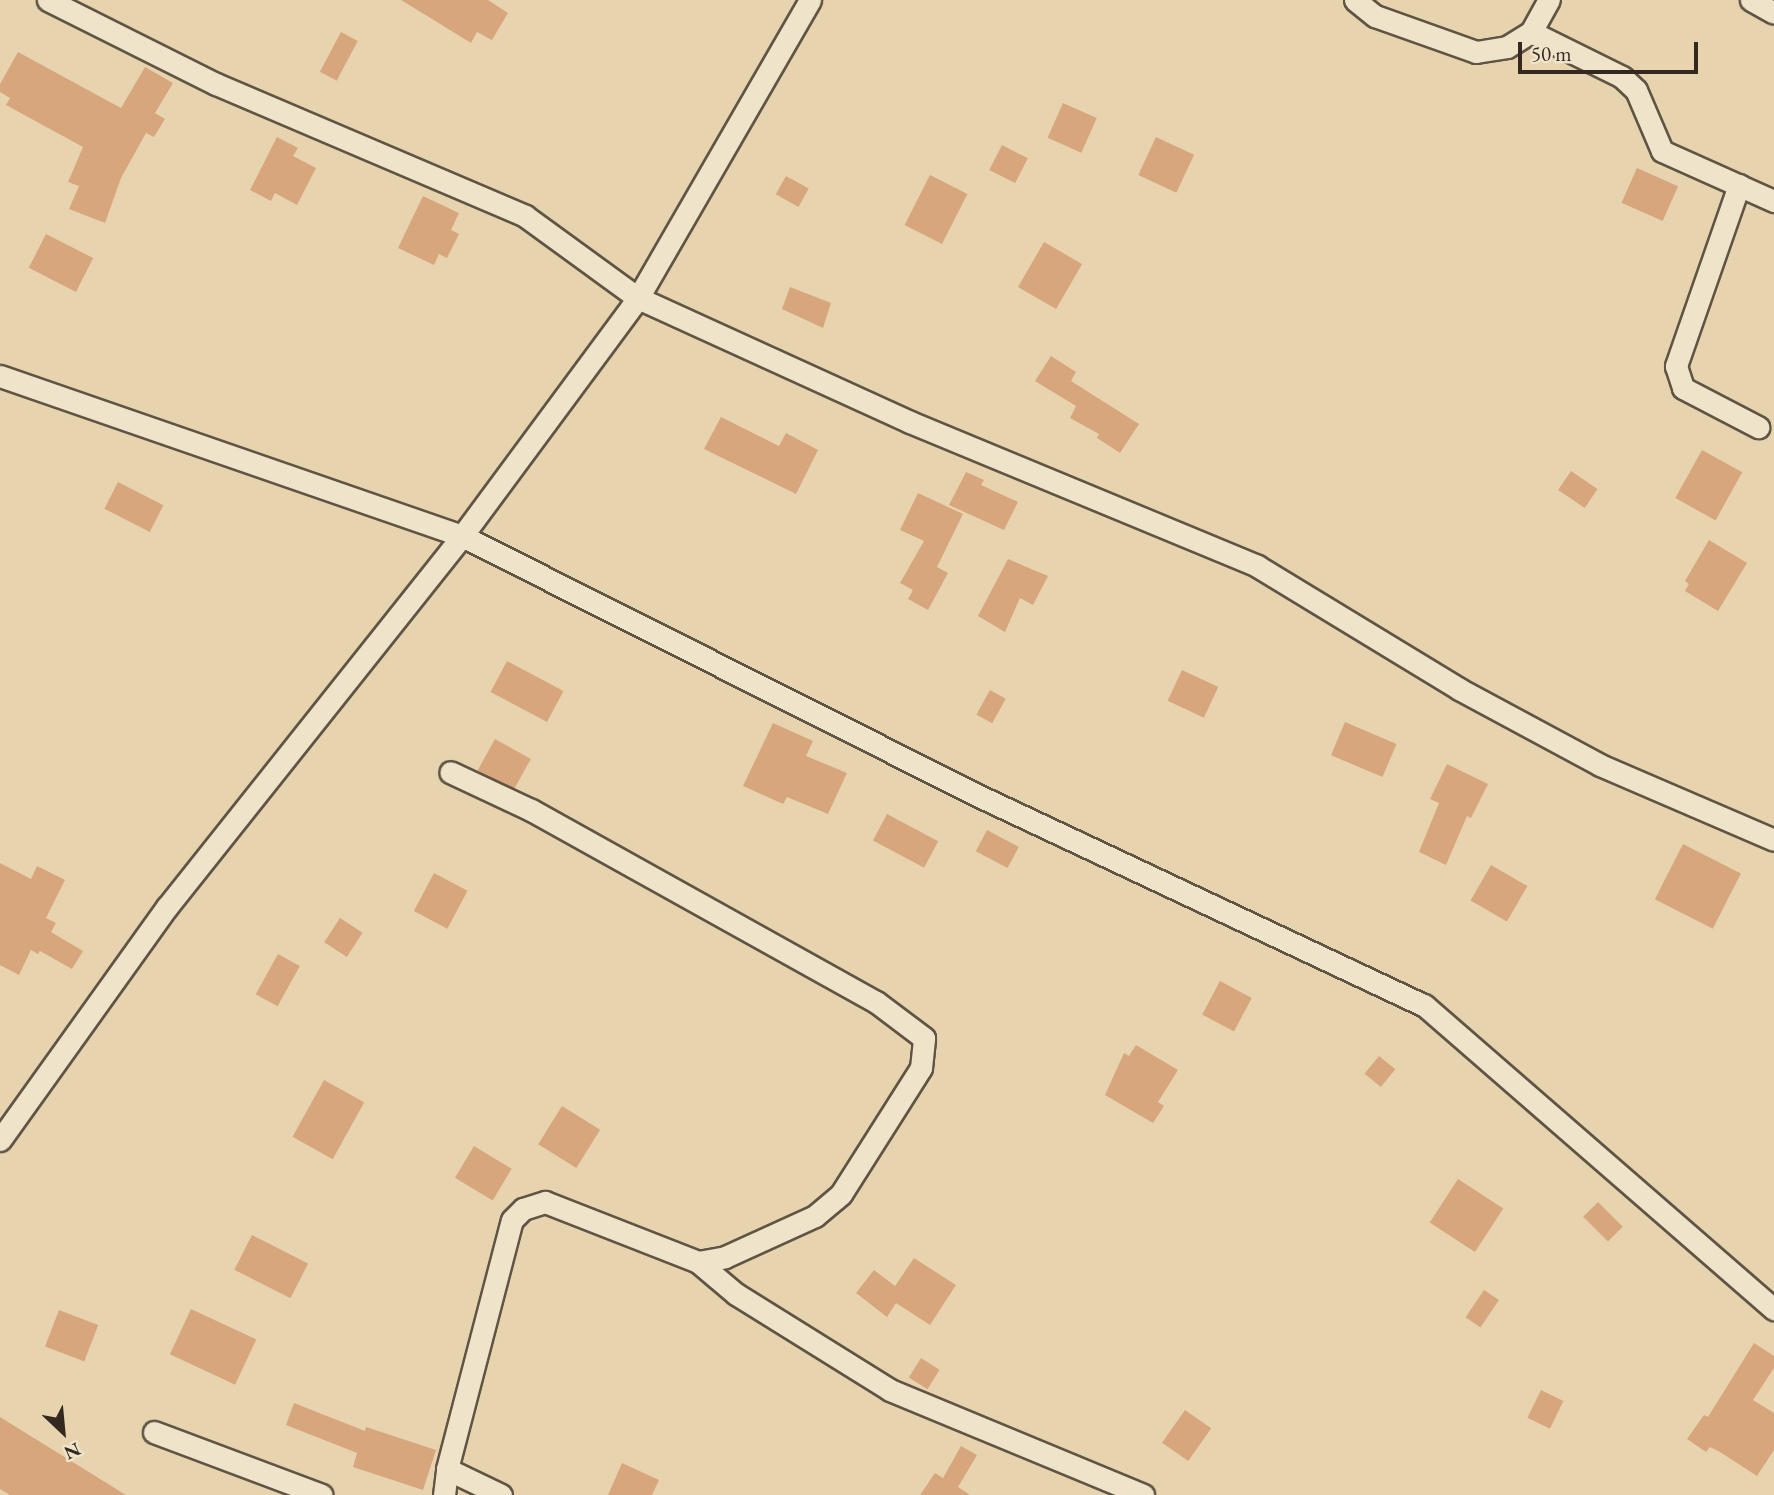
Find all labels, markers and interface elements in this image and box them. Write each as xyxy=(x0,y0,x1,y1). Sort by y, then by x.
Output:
scale bar xyxy=(1522,28,1702,72)
text: 50 m xyxy=(1531,40,1572,67)
north arrow xyxy=(28,1397,98,1467)
text: N xyxy=(60,1437,85,1466)

